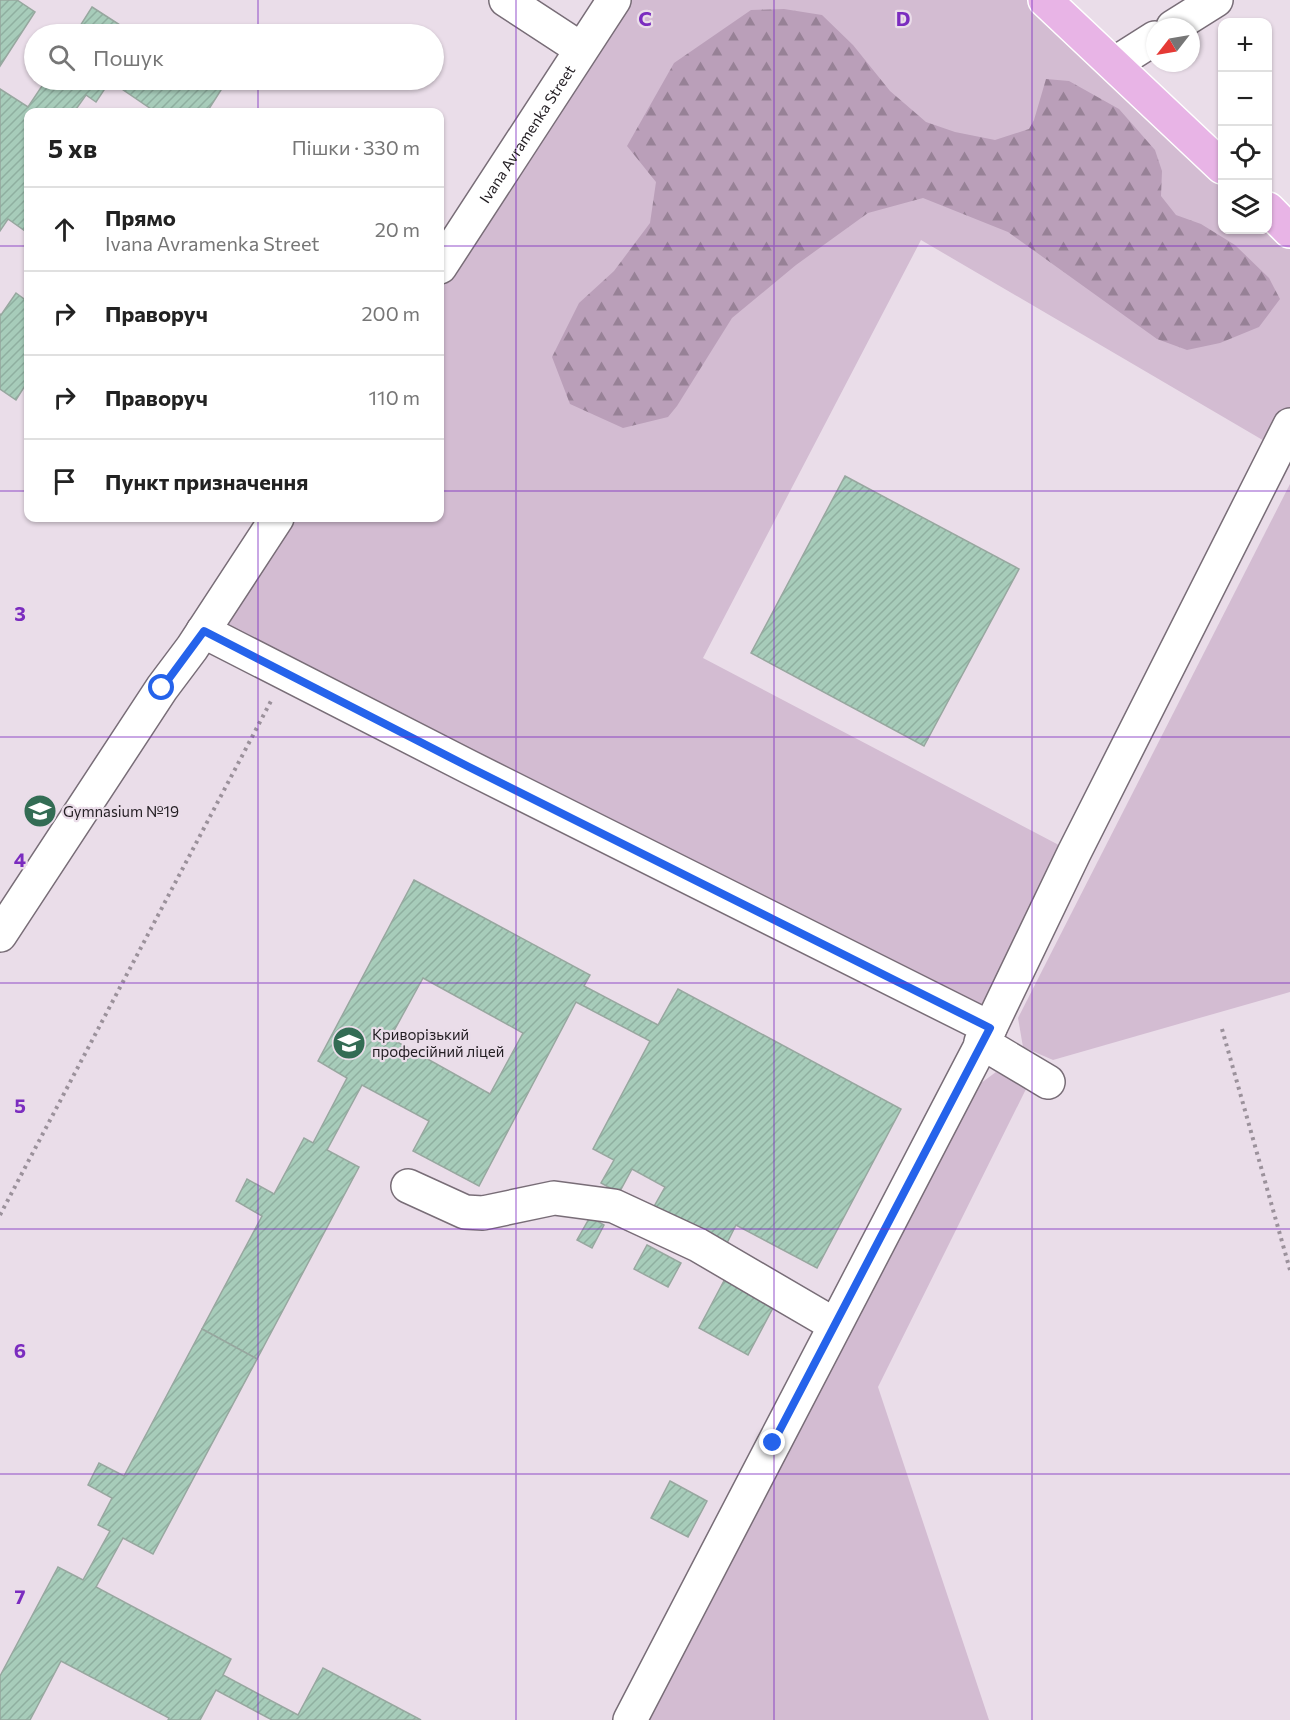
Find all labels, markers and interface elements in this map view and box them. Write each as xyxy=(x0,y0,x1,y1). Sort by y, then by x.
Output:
text: C xyxy=(638,6,652,30)
text: D xyxy=(896,6,910,30)
north arrow xyxy=(1146,18,1200,72)
map controls xyxy=(1218,18,1272,234)
button: + xyxy=(1218,18,1272,72)
search box xyxy=(24,24,444,90)
icon: search xyxy=(45,41,78,74)
text: Пошук xyxy=(93,44,164,71)
street label: Ivana Avramenka Street xyxy=(475,61,578,206)
button: − xyxy=(1218,72,1272,126)
button: locate xyxy=(1218,126,1272,180)
text: 5 хв xyxy=(48,132,97,163)
text: Пішки · 330 m xyxy=(292,135,420,159)
button: layers xyxy=(1218,180,1272,234)
text: Прямо xyxy=(105,204,176,231)
icon: ahead xyxy=(48,213,81,246)
text: 20 m xyxy=(375,217,420,241)
text: Ivana Avramenka Street xyxy=(105,231,320,255)
icon: right xyxy=(48,297,81,330)
text: Праворуч xyxy=(105,300,208,327)
text: 200 m xyxy=(362,301,420,325)
icon: right xyxy=(48,381,81,414)
text: Праворуч xyxy=(105,384,208,411)
text: 110 m xyxy=(369,385,420,409)
icon: arrive xyxy=(48,465,81,498)
text: Пункт призначення xyxy=(105,468,308,495)
text: 3 xyxy=(14,601,26,625)
route start xyxy=(148,674,174,700)
school or university icon: Gymnasium №19 xyxy=(22,793,58,829)
place label: Gymnasium №19 xyxy=(63,802,179,820)
text: 4 xyxy=(14,847,26,871)
school or university icon: Криворізький професійний ліцей xyxy=(331,1025,367,1061)
place label: Криворізький професійний ліцей xyxy=(372,1025,504,1060)
text: 5 xyxy=(14,1093,26,1117)
text: 6 xyxy=(14,1338,26,1362)
route end xyxy=(759,1429,785,1455)
text: 7 xyxy=(15,1584,26,1608)

